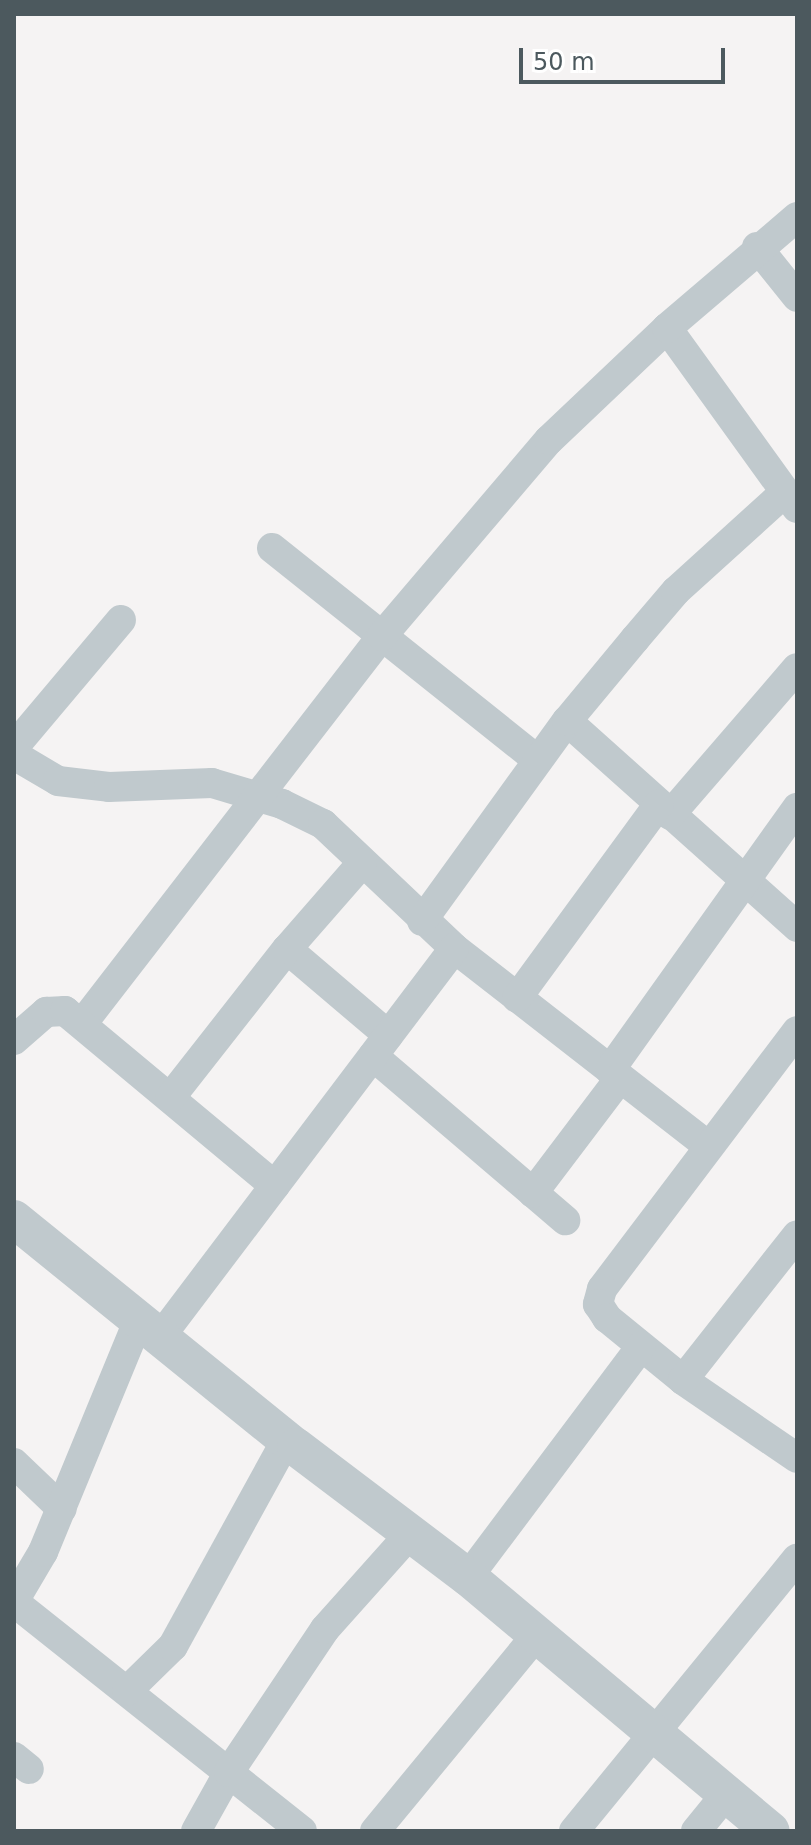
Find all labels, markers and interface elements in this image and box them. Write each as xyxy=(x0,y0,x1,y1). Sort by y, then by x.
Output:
scale bar xyxy=(523,32,729,82)
text: 50 m xyxy=(533,48,595,76)

